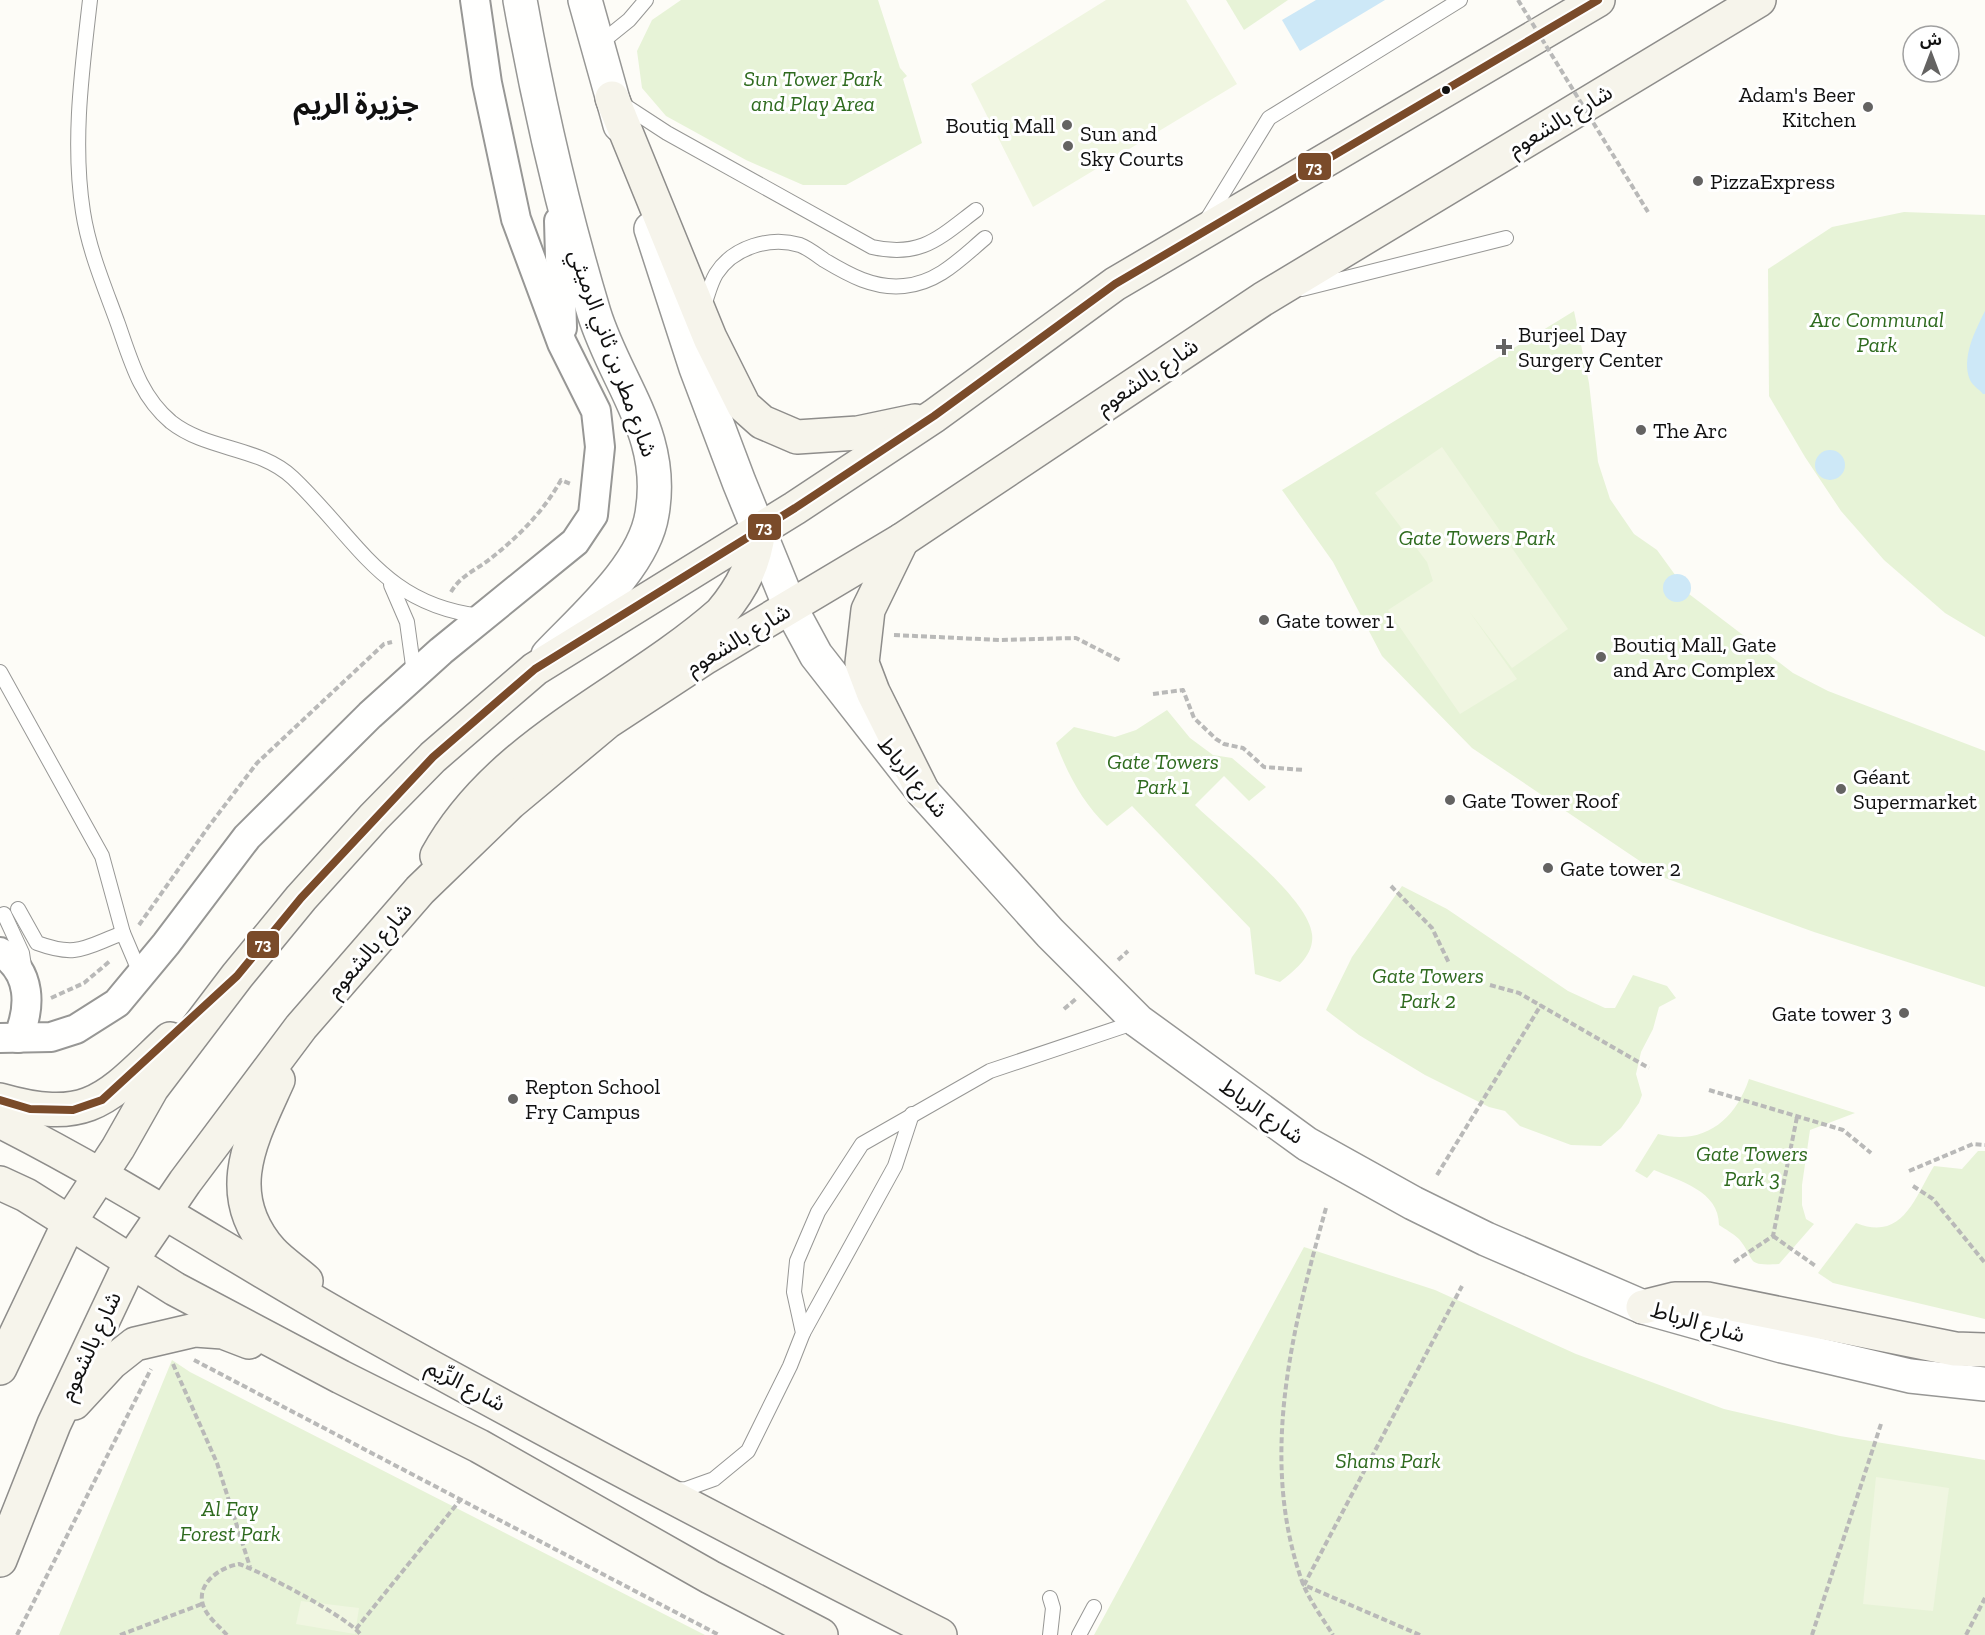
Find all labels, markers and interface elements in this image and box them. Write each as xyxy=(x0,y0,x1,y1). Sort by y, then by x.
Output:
north arrow xyxy=(1901,24,1961,84)
text: ش xyxy=(1920,30,1942,49)
park label: Sun Tower Park and Play Area xyxy=(744,65,883,117)
street label: شارع بالشعوم xyxy=(1503,78,1619,164)
place label: Adam's Beer Kitchen xyxy=(1739,81,1856,133)
unlabelled marker xyxy=(1440,84,1452,96)
district label: جزيرة الريم xyxy=(293,88,419,126)
marker: Adam's Beer Kitchen xyxy=(1861,100,1875,114)
place label: Boutiq Mall xyxy=(946,112,1055,139)
marker: Boutiq Mall xyxy=(1060,118,1074,132)
place label: Sun and Sky Courts xyxy=(1080,120,1184,172)
marker: Sun and Sky Courts xyxy=(1061,139,1075,153)
line badge: 73 xyxy=(1297,152,1332,181)
text: 73 xyxy=(1306,158,1323,177)
place label: PizzaExpress xyxy=(1710,168,1835,195)
marker: PizzaExpress xyxy=(1691,174,1705,188)
street label: شارع مطر بن ثاني الرميثي xyxy=(560,246,663,461)
park label: Arc Communal Park xyxy=(1809,306,1944,358)
place label: Burjeel Day Surgery Center xyxy=(1518,321,1664,373)
street label: شارع بالشعوم xyxy=(1091,332,1205,422)
marker: Burjeel Day Surgery Center xyxy=(1495,338,1513,356)
place label: The Arc xyxy=(1653,417,1727,444)
marker: The Arc xyxy=(1634,423,1648,437)
line badge: 73 xyxy=(747,513,782,541)
text: 73 xyxy=(756,518,773,537)
park label: Gate Towers Park xyxy=(1398,524,1556,551)
street label: شارع بالشعوم xyxy=(681,597,797,683)
place label: Gate tower 1 xyxy=(1276,607,1394,634)
marker: Gate tower 1 xyxy=(1257,613,1271,627)
place label: Boutiq Mall, Gate and Arc Complex xyxy=(1613,631,1776,683)
marker: Boutiq Mall, Gate and Arc Complex xyxy=(1594,650,1608,664)
street label: شارع الرباط xyxy=(870,731,954,825)
park label: Gate Towers Park 1 xyxy=(1107,748,1219,800)
place label: Géant Supermarket xyxy=(1853,763,1978,815)
marker: Géant Supermarket xyxy=(1834,782,1848,796)
place label: Gate Tower Roof xyxy=(1462,787,1620,814)
marker: Gate Tower Roof xyxy=(1443,793,1457,807)
place label: Gate tower 2 xyxy=(1560,855,1681,882)
marker: Gate tower 2 xyxy=(1541,861,1555,875)
street label: شارع بالشعوم xyxy=(320,897,420,1005)
line badge: 73 xyxy=(246,930,280,959)
text: 73 xyxy=(255,935,272,954)
park label: Gate Towers Park 2 xyxy=(1372,962,1484,1014)
place label: Gate tower 3 xyxy=(1772,1000,1892,1027)
marker: Gate tower 3 xyxy=(1897,1006,1911,1020)
street label: شارع الرباط xyxy=(1213,1072,1309,1152)
place label: Repton School Fry Campus xyxy=(525,1073,661,1125)
marker: Repton School Fry Campus xyxy=(506,1092,520,1106)
park label: Gate Towers Park 3 xyxy=(1696,1140,1808,1192)
street label: شارع بالشعوم xyxy=(53,1287,130,1406)
street label: شارع الرباط xyxy=(1647,1296,1748,1351)
street label: شارع الرِّيم xyxy=(420,1353,510,1420)
park label: Shams Park xyxy=(1335,1447,1441,1474)
park label: Al Fay Forest Park xyxy=(179,1495,281,1547)

